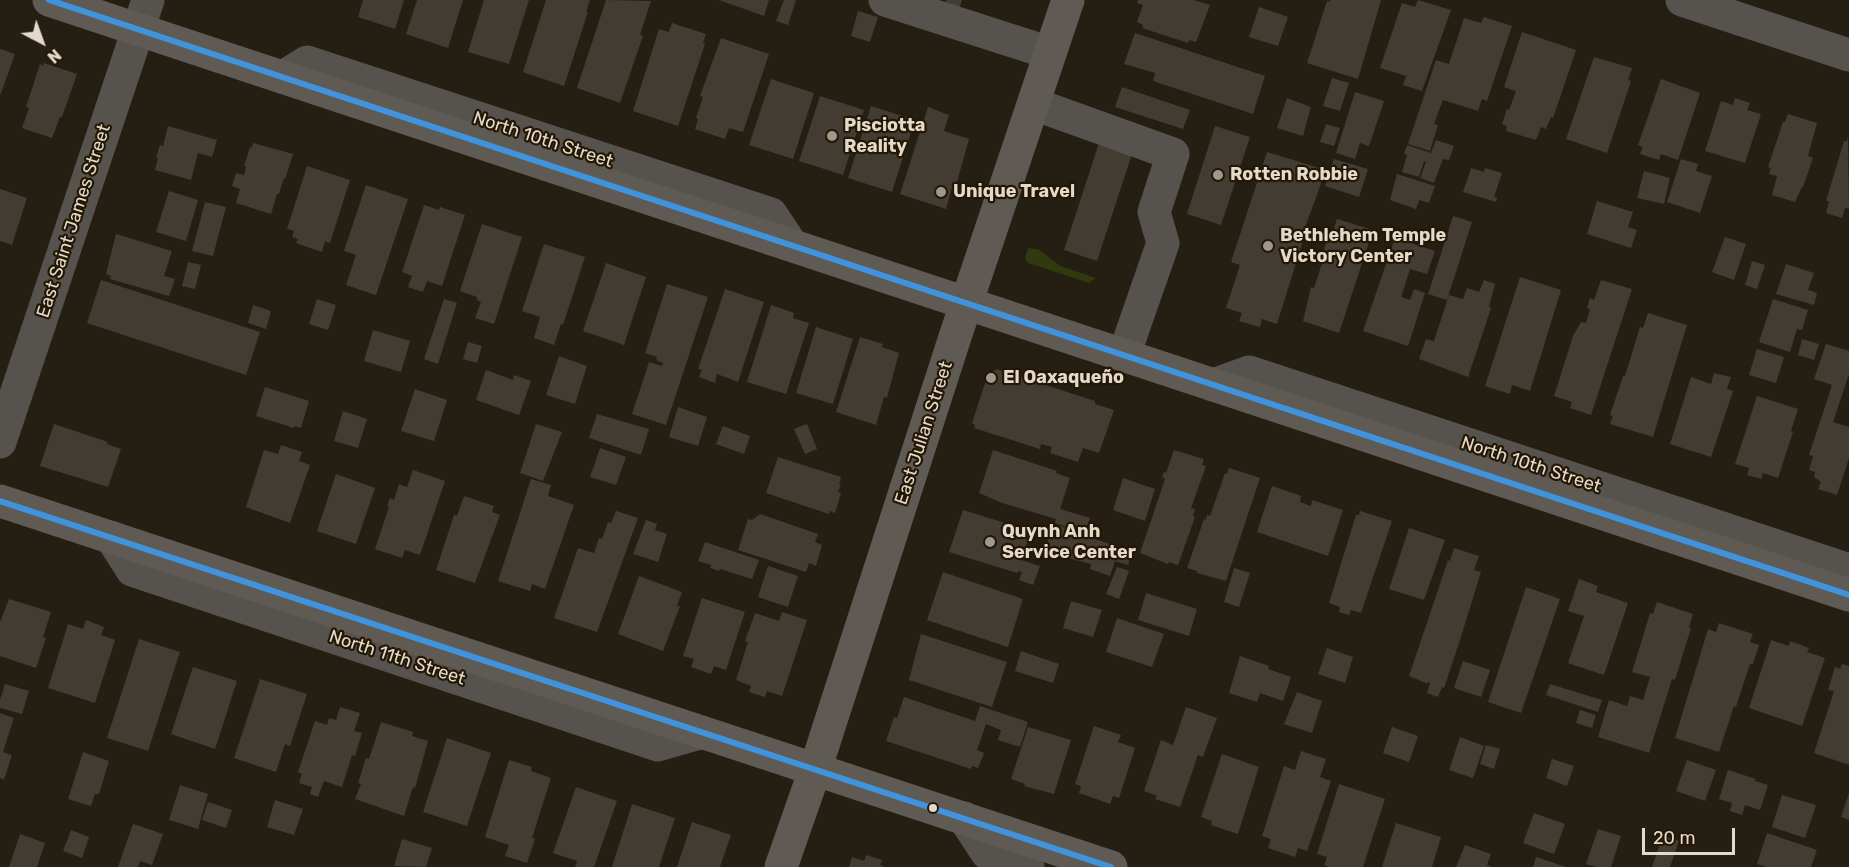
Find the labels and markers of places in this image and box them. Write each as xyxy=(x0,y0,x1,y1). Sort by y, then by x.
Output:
place label: Pisciotta Reality xyxy=(844,115,925,158)
marker: Pisciotta Reality xyxy=(825,129,839,143)
place label: Rotten Robbie xyxy=(1230,164,1358,186)
marker: Rotten Robbie xyxy=(1211,168,1225,182)
place label: Unique Travel xyxy=(953,181,1075,203)
marker: Unique Travel xyxy=(934,185,948,199)
place label: Bethlehem Temple Victory Center xyxy=(1280,225,1446,268)
marker: Bethlehem Temple Victory Center xyxy=(1261,239,1275,253)
place label: El Oaxaqueño xyxy=(1003,367,1124,389)
marker: El Oaxaqueño xyxy=(984,371,998,385)
place label: Quynh Anh Service Center xyxy=(1002,521,1136,564)
marker: Quynh Anh Service Center xyxy=(983,535,997,549)
unlabelled marker xyxy=(927,802,939,814)

